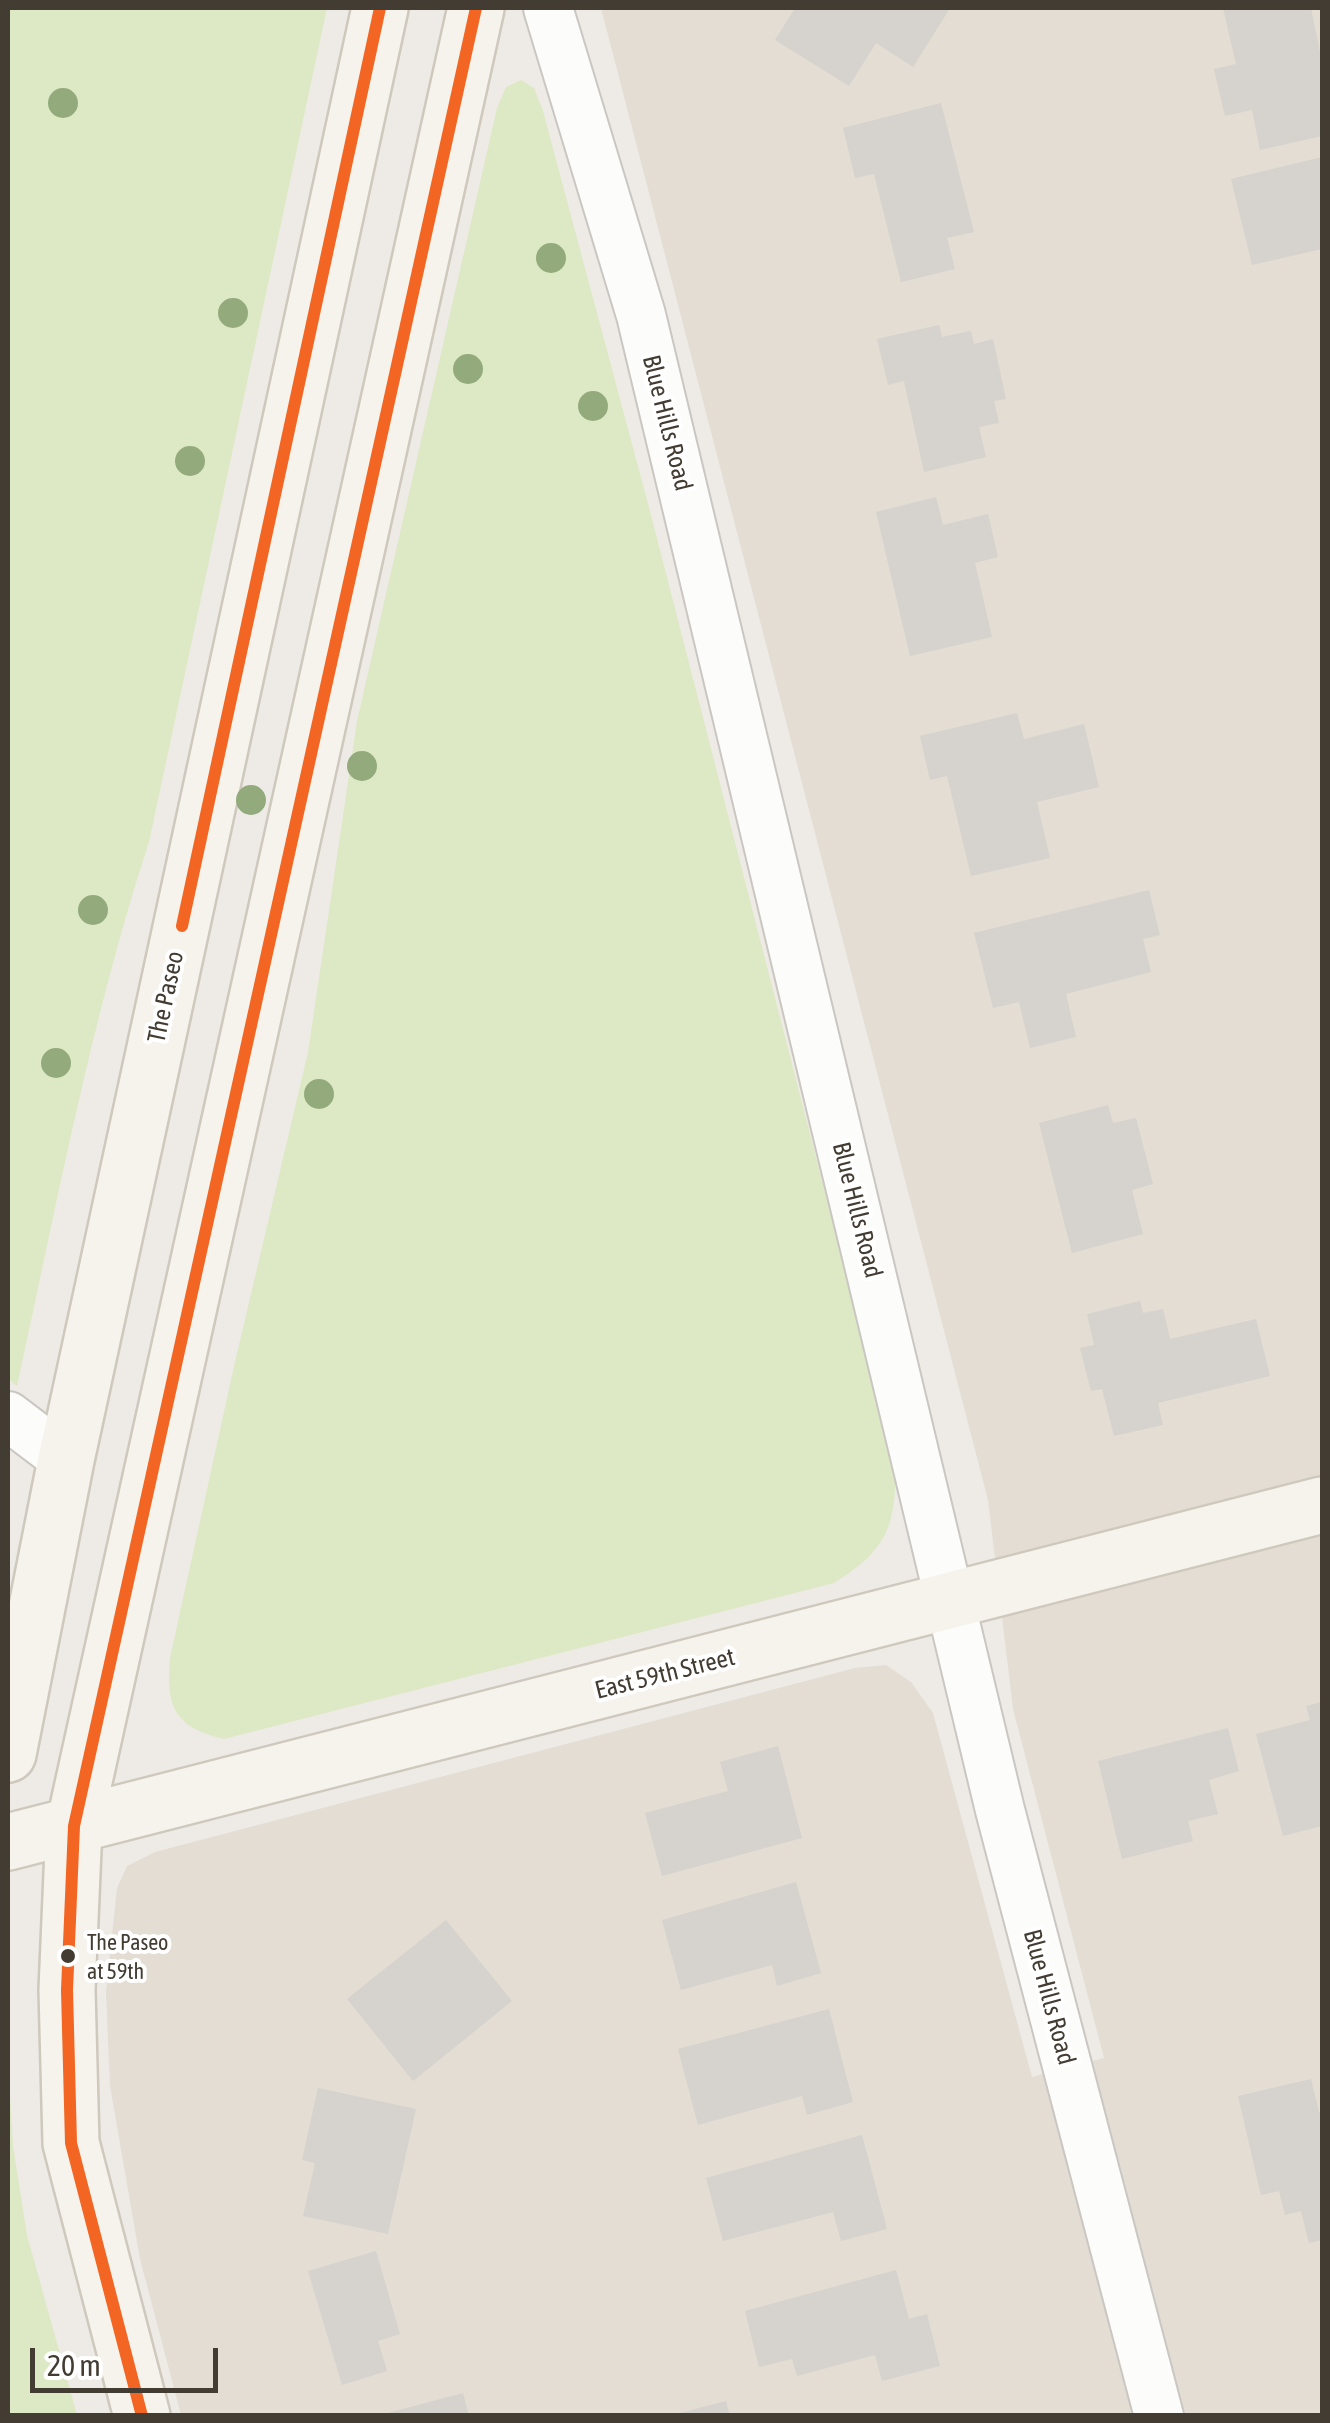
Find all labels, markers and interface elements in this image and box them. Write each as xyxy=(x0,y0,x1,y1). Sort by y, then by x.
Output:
street label: Blue Hills Road xyxy=(636,352,698,494)
street label: The Paseo xyxy=(142,949,190,1045)
street label: Blue Hills Road xyxy=(826,1139,888,1281)
street label: East 59th Street xyxy=(592,1642,738,1706)
street label: Blue Hills Road xyxy=(1017,1926,1081,2068)
place label: The Paseo at 59th xyxy=(87,1930,168,1982)
marker: The Paseo at 59th xyxy=(58,1946,78,1966)
scale bar xyxy=(35,2328,222,2390)
text: 20 m xyxy=(47,2348,101,2382)

